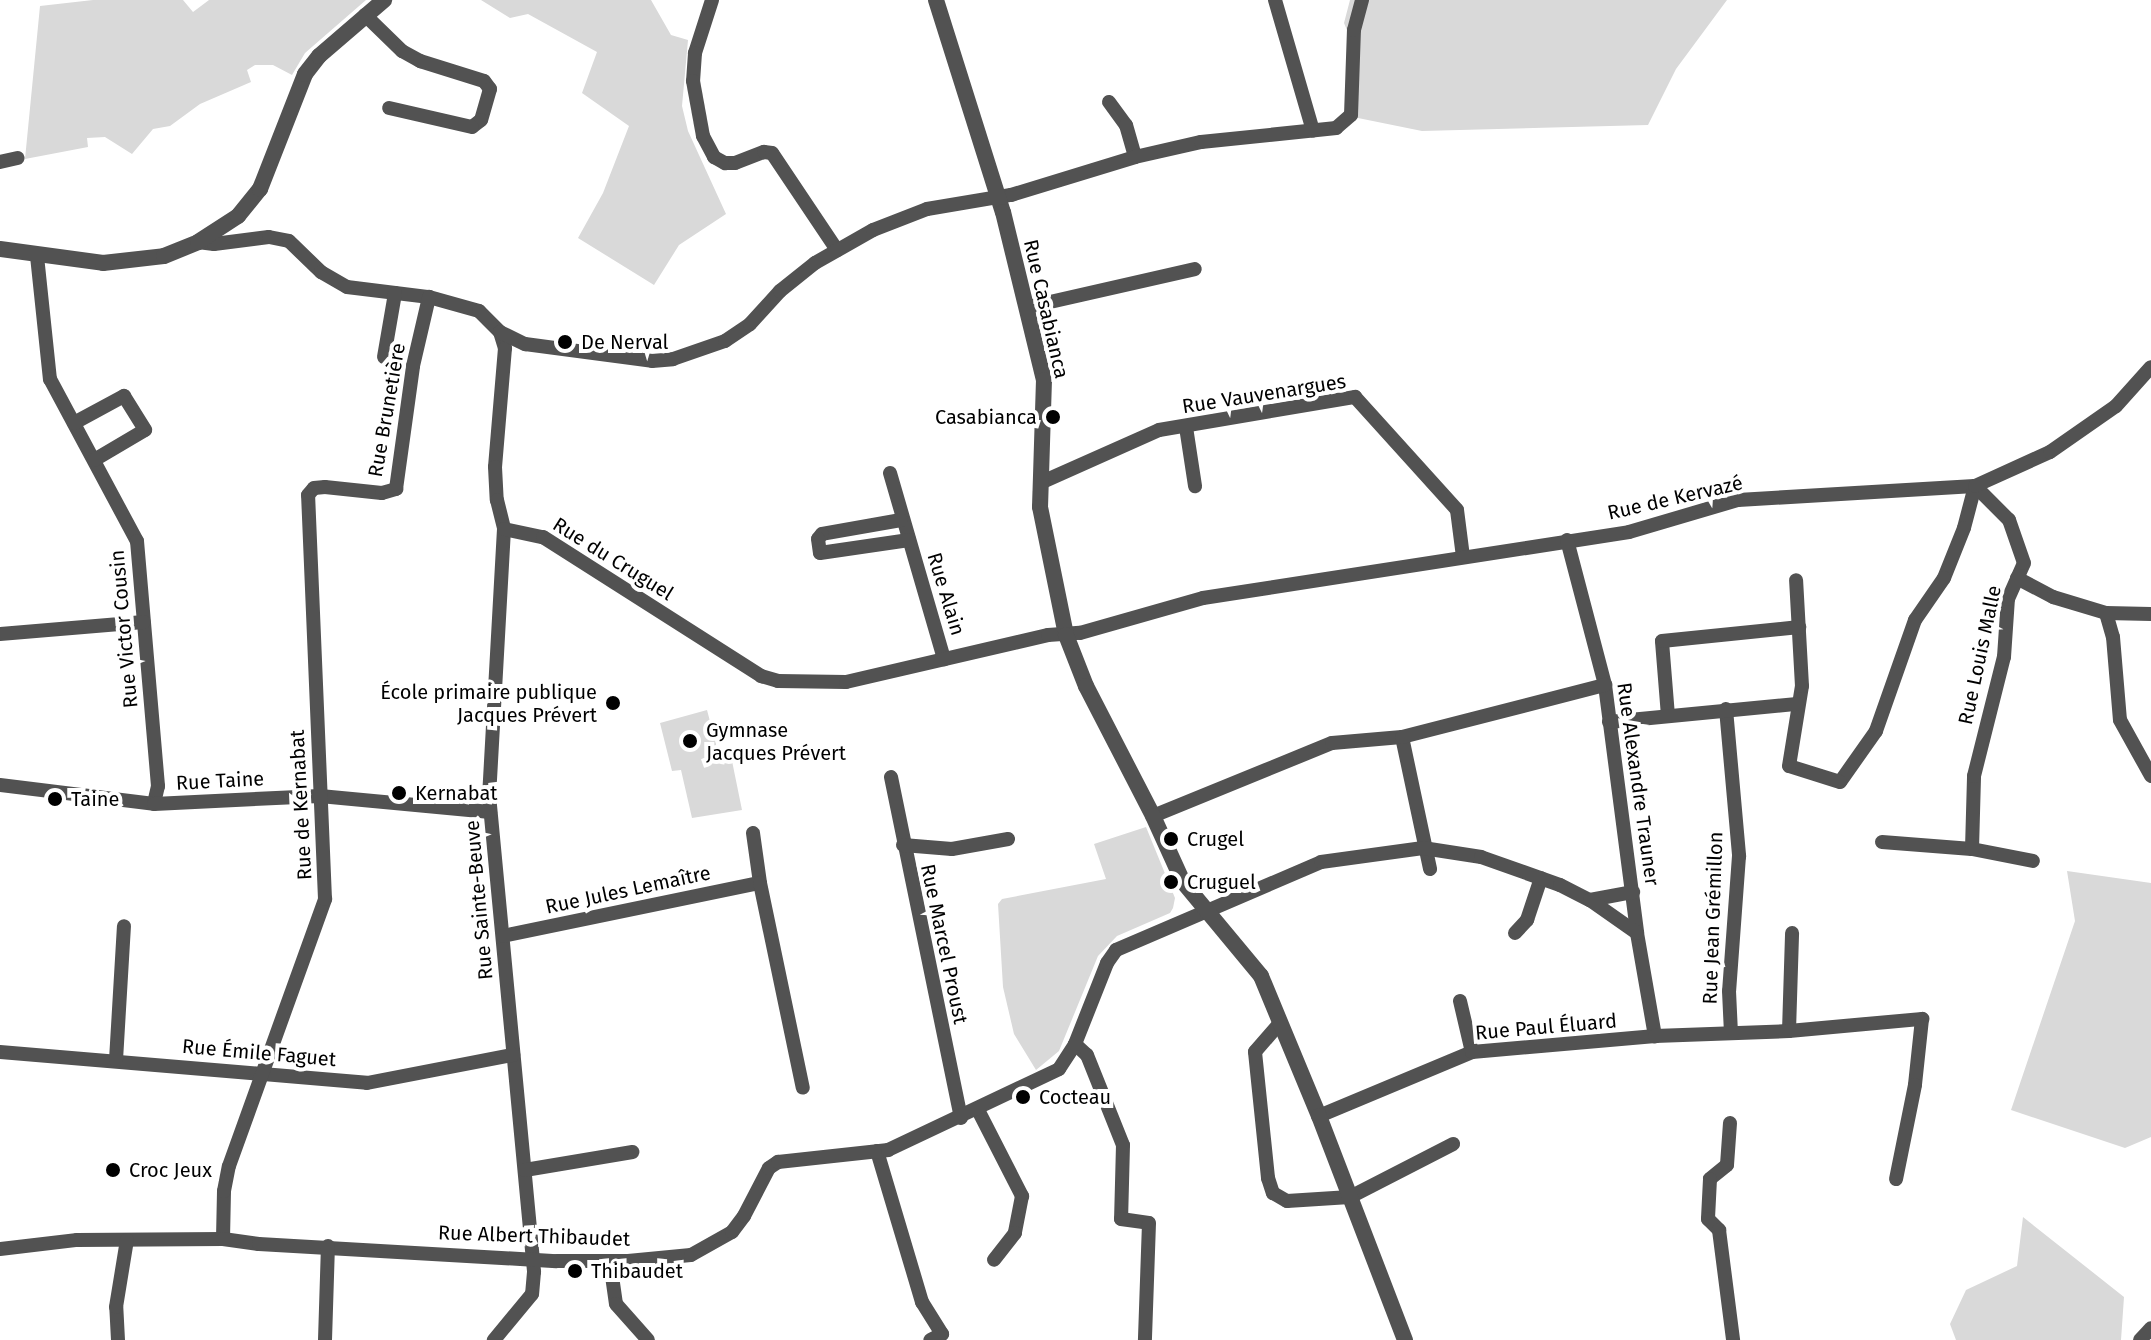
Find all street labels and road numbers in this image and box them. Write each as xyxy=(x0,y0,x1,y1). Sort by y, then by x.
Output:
street label: Rue Casabianca xyxy=(1018,237,1074,381)
street label: Rue Brunetière xyxy=(363,341,411,479)
street label: Rue Vauvenargues xyxy=(1180,369,1348,419)
street label: Rue de Kervazé xyxy=(1605,471,1745,525)
street label: Rue du Cruguel xyxy=(548,512,678,606)
street label: Rue Victor Cousin xyxy=(105,549,143,709)
street label: Rue Alain xyxy=(922,550,970,638)
street label: Rue Louis Malle xyxy=(1954,583,2006,727)
street label: Rue Alexandre Trauner xyxy=(1612,681,1664,887)
street label: Rue de Kernabat xyxy=(285,729,317,881)
street label: Rue Taine xyxy=(175,767,265,795)
street label: Rue Sainte-Beuve xyxy=(460,819,498,981)
street label: Rue Jean Grémillon xyxy=(1698,831,1728,1005)
street label: Rue Jules Lemaître xyxy=(543,861,713,919)
street label: Rue Marcel Proust xyxy=(915,862,973,1026)
street label: Rue Paul Éluard xyxy=(1474,1009,1618,1045)
street label: Rue Émile Faguet xyxy=(181,1034,337,1072)
street label: Rue Albert Thibaudet xyxy=(438,1221,630,1251)

